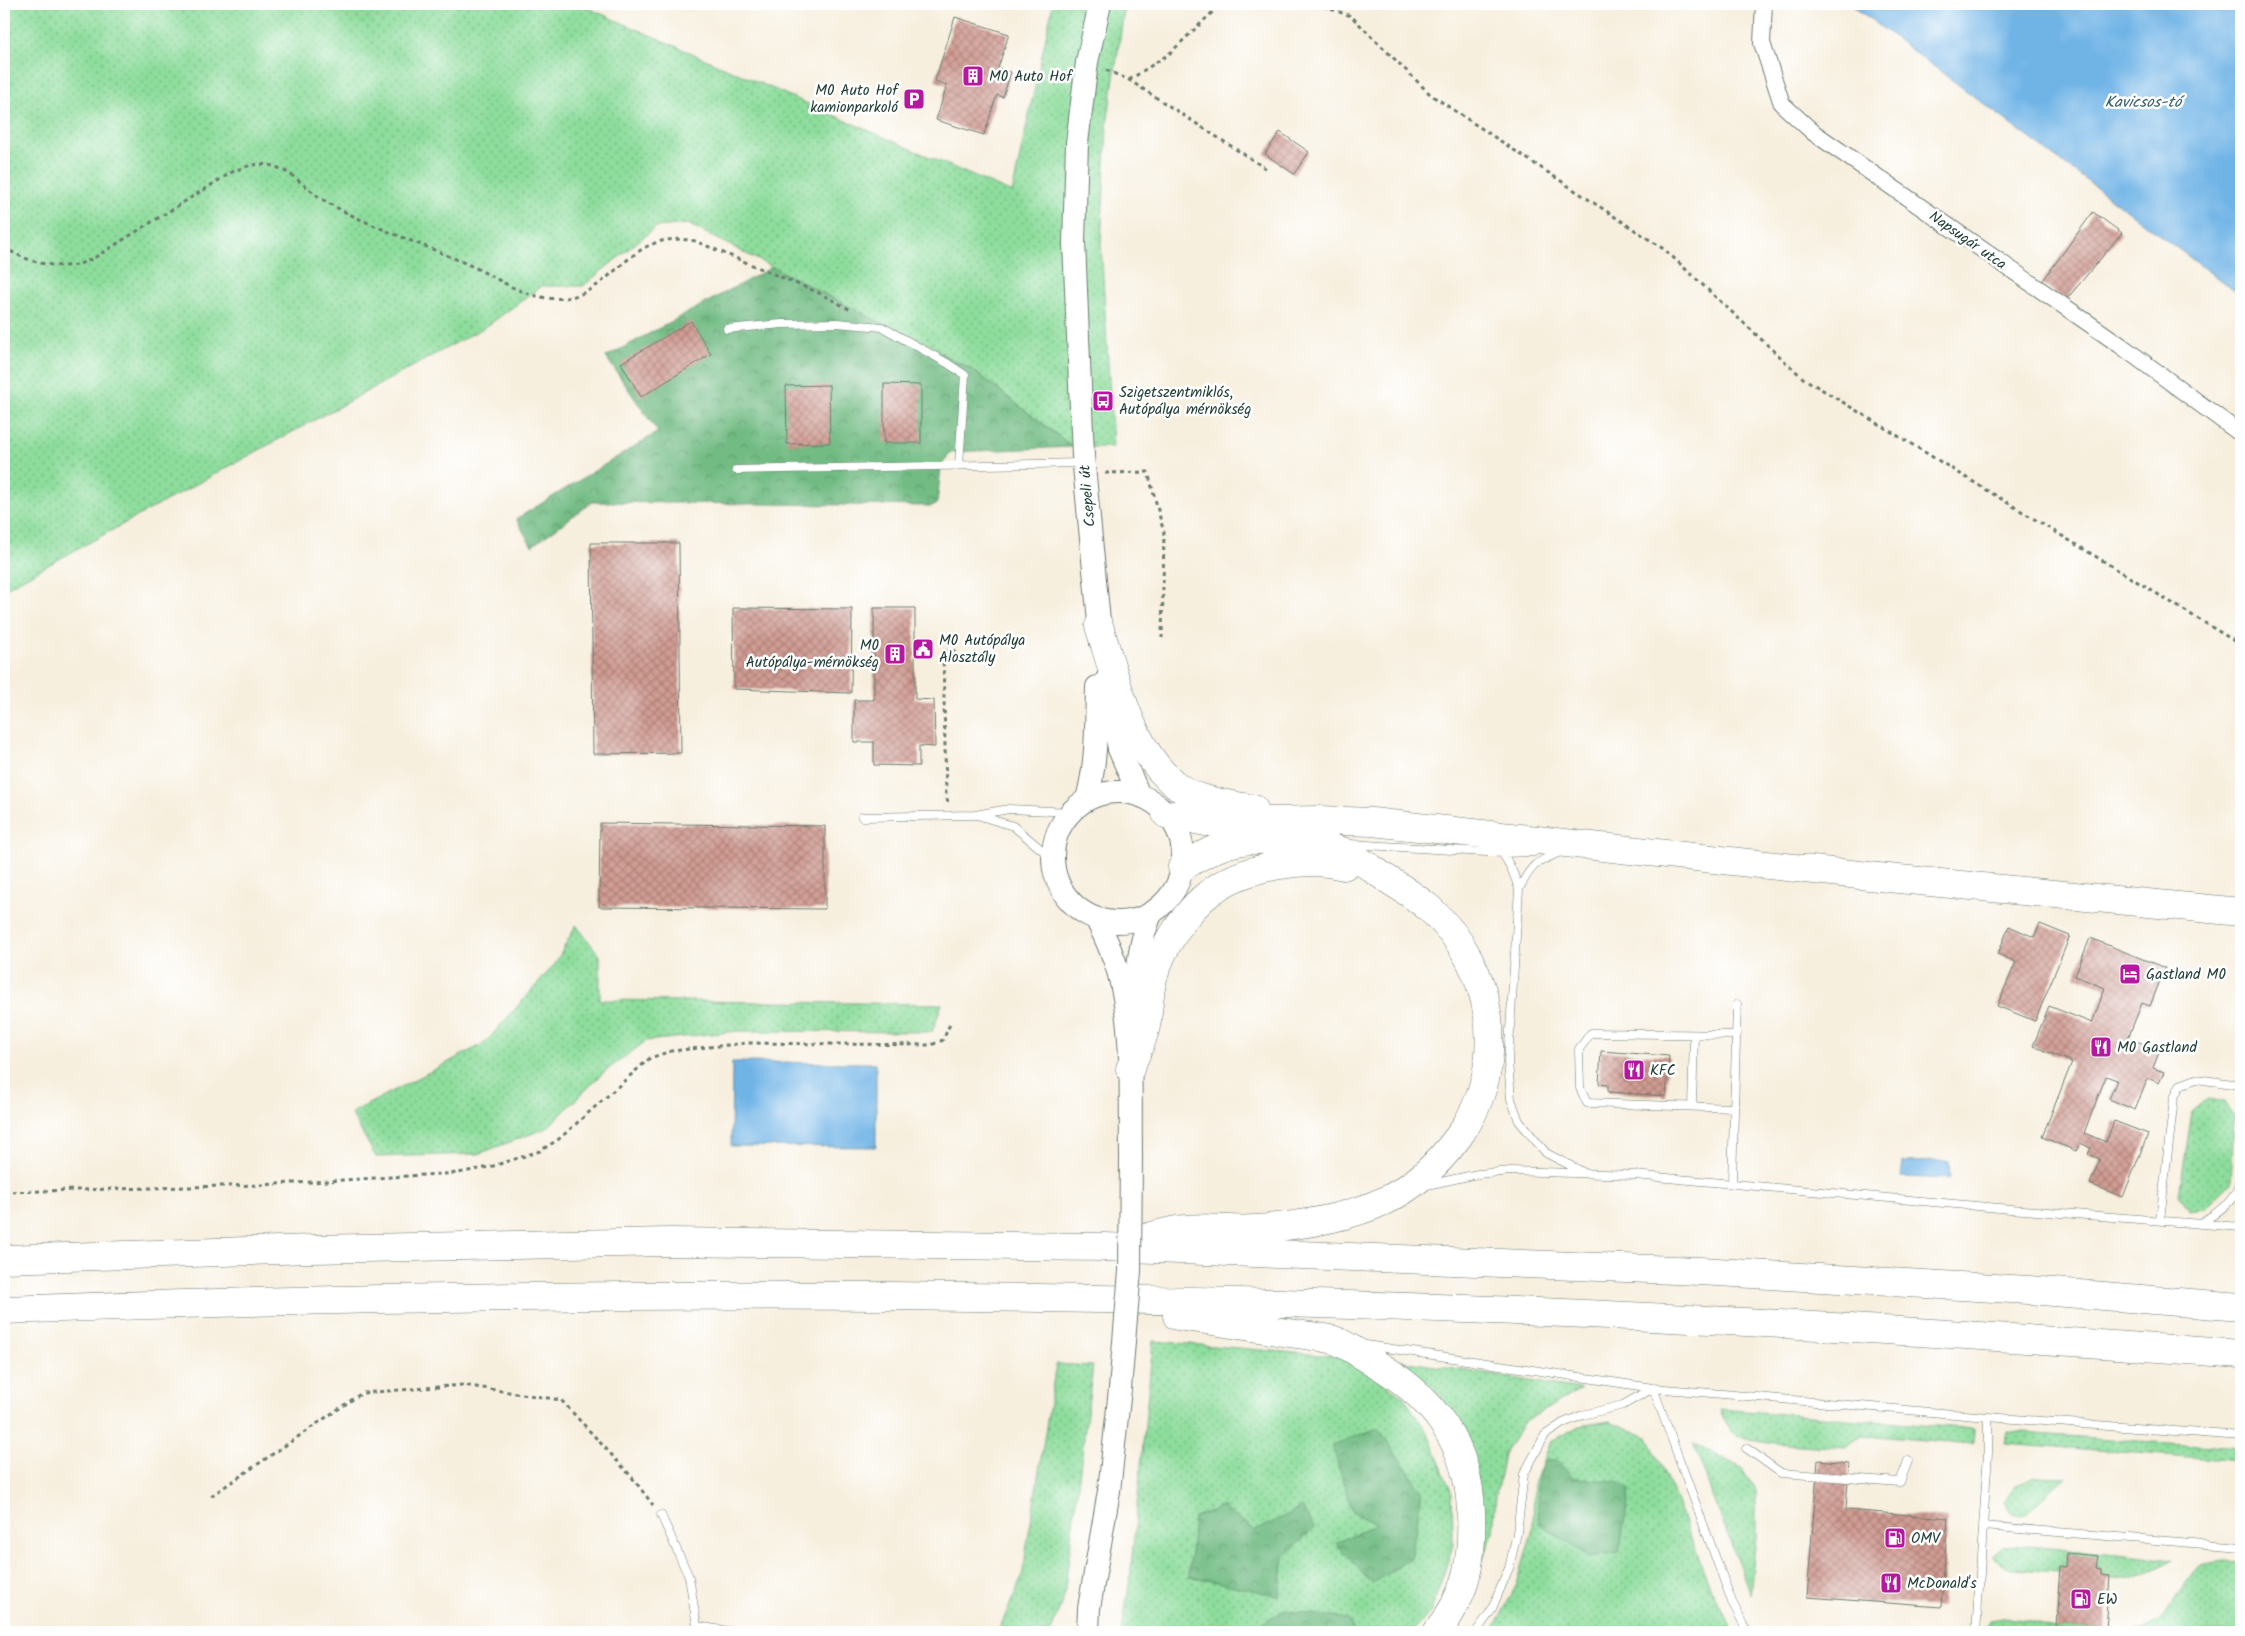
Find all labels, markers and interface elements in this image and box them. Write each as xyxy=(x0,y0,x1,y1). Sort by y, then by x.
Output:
building icon: M0 Auto Hof xyxy=(961,64,985,88)
place label: M0 Auto Hof xyxy=(989,65,1073,89)
place label: M0 Auto Hof kamionparkoló xyxy=(810,79,899,120)
parking icon: M0 Auto Hof kamionparkoló xyxy=(902,87,926,111)
water label: Kavicsos-tó xyxy=(2105,90,2185,115)
street label: Napsugár utca xyxy=(1924,205,2011,276)
place label: Szigetszentmiklós, Autópálya mérnökség xyxy=(1119,381,1251,422)
bus stop icon: Szigetszentmiklós, Autópálya mérnökség xyxy=(1091,389,1115,413)
street label: Csepeli út xyxy=(1073,464,1103,528)
place label: M0 Autópálya Alosztály xyxy=(939,629,1025,670)
place label: M0 Autópálya-mérnökség xyxy=(746,634,879,675)
public building icon: M0 Autópálya Alosztály xyxy=(911,637,935,661)
building icon: M0 Autópálya-mérnökség xyxy=(883,642,907,666)
hotel icon: Gastland M0 xyxy=(2118,962,2142,986)
place label: Gastland M0 xyxy=(2146,963,2226,987)
restaurant icon: M0 Gastland xyxy=(2089,1035,2113,1059)
place label: M0 Gastland xyxy=(2117,1036,2197,1060)
restaurant icon: KFC xyxy=(1622,1058,1646,1082)
place label: KFC xyxy=(1650,1059,1676,1083)
fuel station icon: OMV xyxy=(1883,1526,1907,1550)
place label: OMV xyxy=(1911,1527,1941,1551)
restaurant icon: McDonald's xyxy=(1879,1571,1903,1595)
place label: McDonald's xyxy=(1907,1572,1977,1596)
fuel station icon: EW xyxy=(2069,1587,2093,1611)
place label: EW xyxy=(2097,1588,2118,1612)

